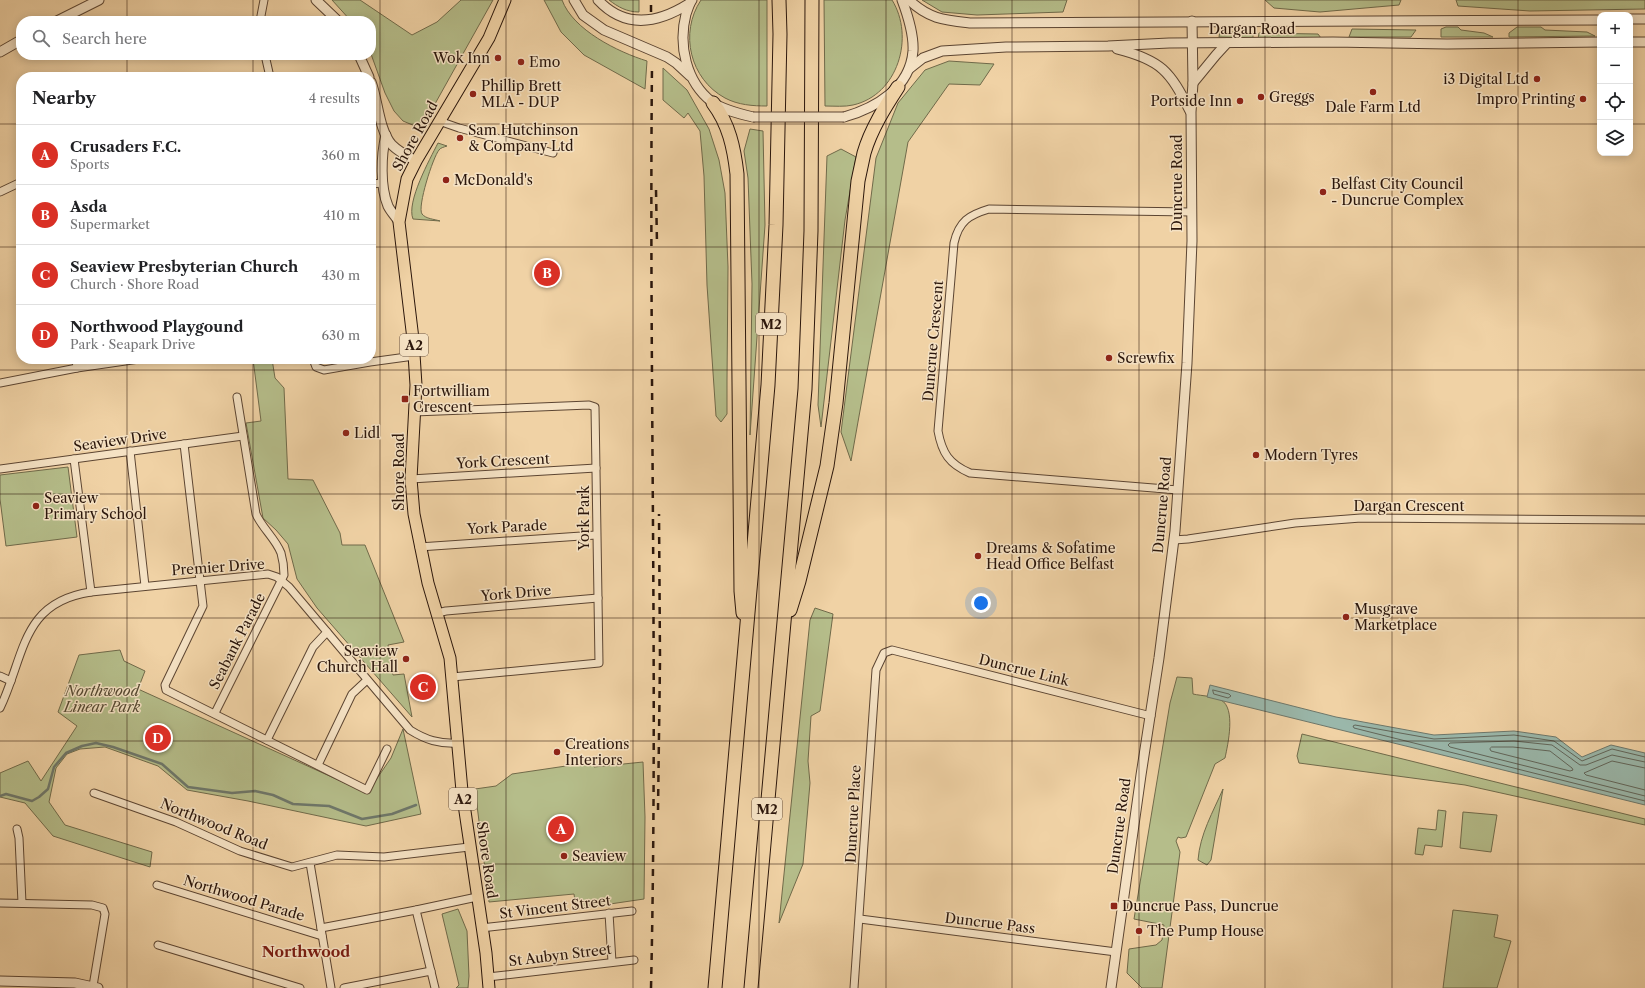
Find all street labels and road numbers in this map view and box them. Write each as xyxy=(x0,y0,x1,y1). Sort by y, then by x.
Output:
street label: Dargan Road xyxy=(1209,20,1296,38)
street label: Shore Road xyxy=(388,97,442,174)
street label: Duncrue Road xyxy=(1168,134,1186,231)
street label: Duncrue Crescent xyxy=(919,280,947,402)
road number: M2 xyxy=(756,313,786,335)
road number: A2 xyxy=(400,334,428,356)
street label: Seaview Drive xyxy=(72,425,168,455)
street label: Shore Road xyxy=(390,433,408,511)
street label: York Crescent xyxy=(455,450,550,472)
street label: Duncrue Road xyxy=(1149,456,1175,554)
street label: York Park xyxy=(575,485,593,551)
street label: Dargan Crescent xyxy=(1353,497,1465,515)
street label: York Parade xyxy=(465,516,548,538)
street label: Premier Drive xyxy=(171,555,266,579)
street label: York Drive xyxy=(479,581,552,605)
street label: Seabank Parade xyxy=(205,590,269,692)
street label: Duncrue Link xyxy=(977,650,1072,690)
street label: Duncrue Place xyxy=(841,764,865,863)
street label: Duncrue Road xyxy=(1103,776,1135,875)
road number: A2 xyxy=(449,788,477,810)
street label: Northwood Road xyxy=(158,794,271,854)
road number: M2 xyxy=(752,798,782,820)
street label: Shore Road xyxy=(473,820,501,900)
street label: Northwood Parade xyxy=(181,871,307,925)
street label: St Vincent Street xyxy=(498,891,612,923)
street label: Duncrue Pass xyxy=(944,909,1036,937)
street label: St Aubyn Street xyxy=(508,940,612,970)

